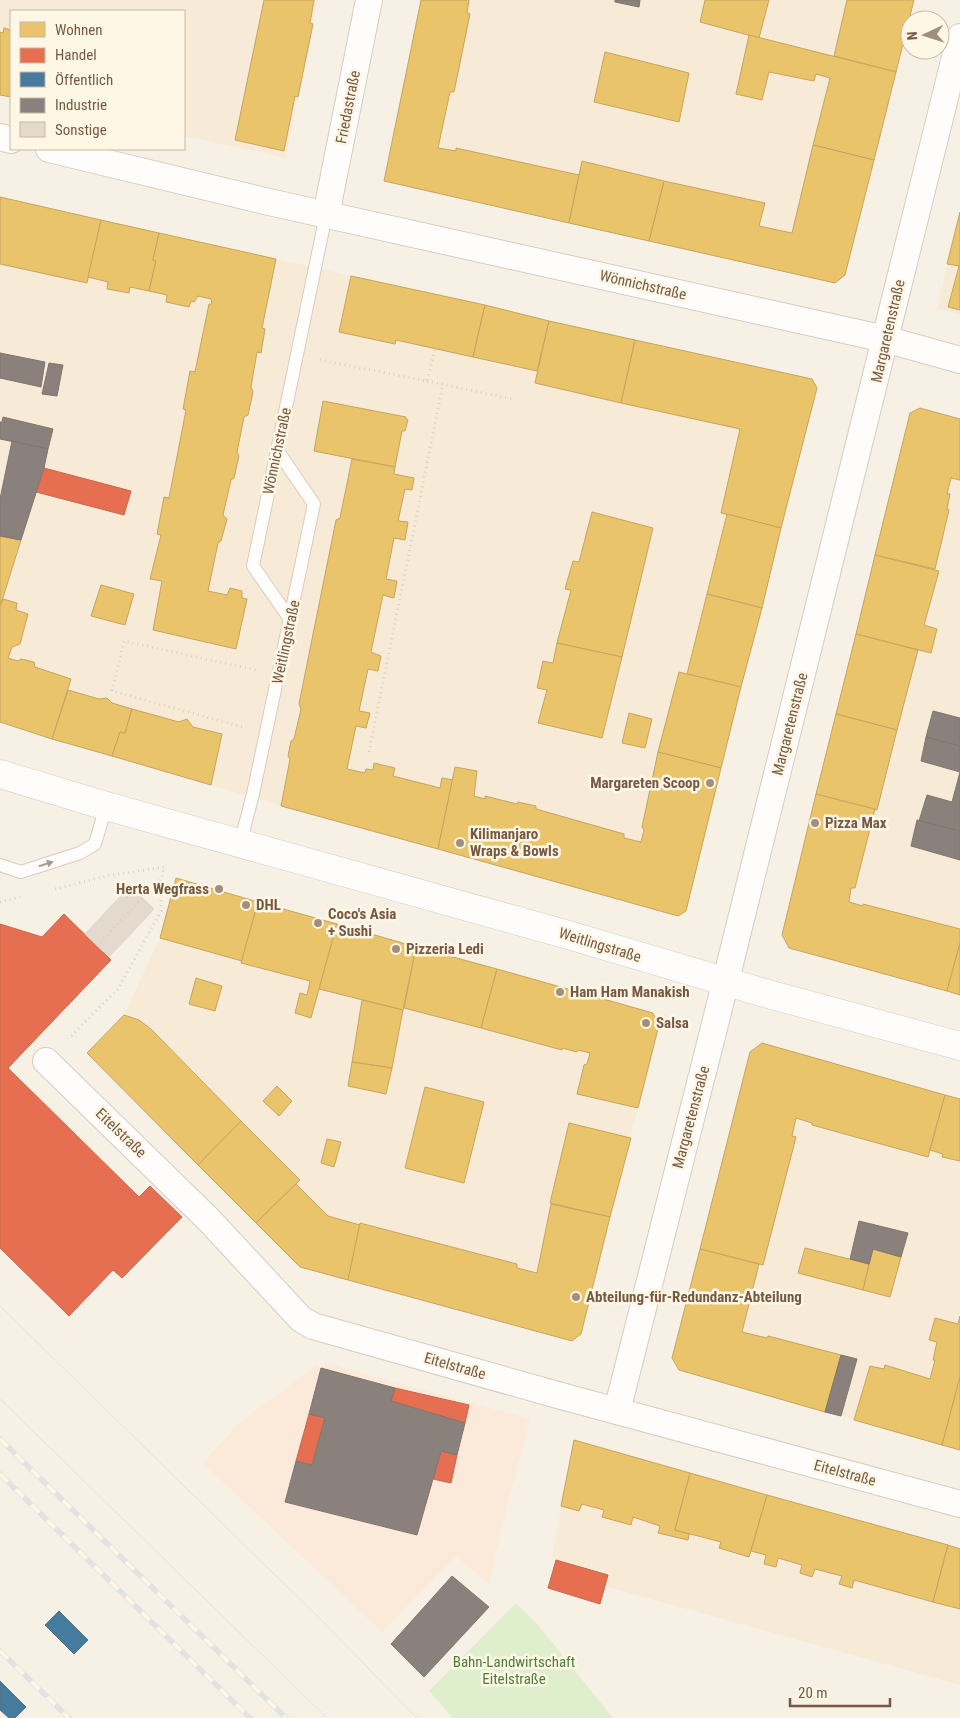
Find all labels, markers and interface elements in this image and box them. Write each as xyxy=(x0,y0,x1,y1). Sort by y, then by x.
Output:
legend xyxy=(10,10,185,150)
north arrow xyxy=(900,10,950,60)
text: Wohnen xyxy=(55,21,103,39)
text: N xyxy=(904,31,920,41)
text: Handel xyxy=(55,46,97,64)
street label: Friedastraße xyxy=(332,69,364,145)
text: Öffentlich xyxy=(55,71,113,89)
text: Industrie xyxy=(55,96,107,114)
text: Sonstige xyxy=(55,121,107,139)
street label: Wönnichstraße xyxy=(598,266,688,304)
street label: Margaretenstraße xyxy=(867,278,909,384)
street label: Wönnichstraße xyxy=(259,406,295,496)
street label: Weitlingstraße xyxy=(268,598,304,686)
street label: Margaretenstraße xyxy=(769,671,811,777)
place label: Margareten Scoop xyxy=(590,774,700,792)
marker: Margareten Scoop xyxy=(704,777,716,789)
place label: Pizza Max xyxy=(825,814,887,832)
marker: Pizza Max xyxy=(809,817,821,829)
place label: Kilimanjaro Wraps & Bowls xyxy=(470,825,559,860)
marker: Kilimanjaro Wraps & Bowls xyxy=(454,837,466,849)
one-way arrow xyxy=(39,859,54,867)
place label: Herta Wegfrass xyxy=(116,880,209,898)
marker: Herta Wegfrass xyxy=(213,883,225,895)
place label: DHL xyxy=(256,896,281,914)
marker: DHL xyxy=(240,899,252,911)
place label: Coco's Asia + Sushi xyxy=(328,905,396,940)
marker: Coco's Asia + Sushi xyxy=(312,917,324,929)
street label: Weitlingstraße xyxy=(557,924,643,966)
place label: Pizzeria Ledi xyxy=(406,940,484,958)
marker: Pizzeria Ledi xyxy=(390,943,402,955)
place label: Ham Ham Manakish xyxy=(570,983,690,1001)
marker: Ham Ham Manakish xyxy=(554,986,566,998)
place label: Salsa xyxy=(656,1014,689,1032)
marker: Salsa xyxy=(640,1017,652,1029)
street label: Margaretenstraße xyxy=(669,1064,713,1170)
street label: Eitelstraße xyxy=(92,1104,150,1162)
place label: Abteilung-für-Redundanz-Abteilung xyxy=(586,1288,802,1306)
marker: Abteilung-für-Redundanz-Abteilung xyxy=(570,1291,582,1303)
street label: Eitelstraße xyxy=(422,1349,488,1383)
street label: Eitelstraße xyxy=(812,1456,878,1490)
park label: Bahn-Landwirtschaft Eitelstraße xyxy=(453,1653,575,1688)
scale bar xyxy=(790,1676,890,1708)
text: 20 m xyxy=(798,1684,828,1702)

